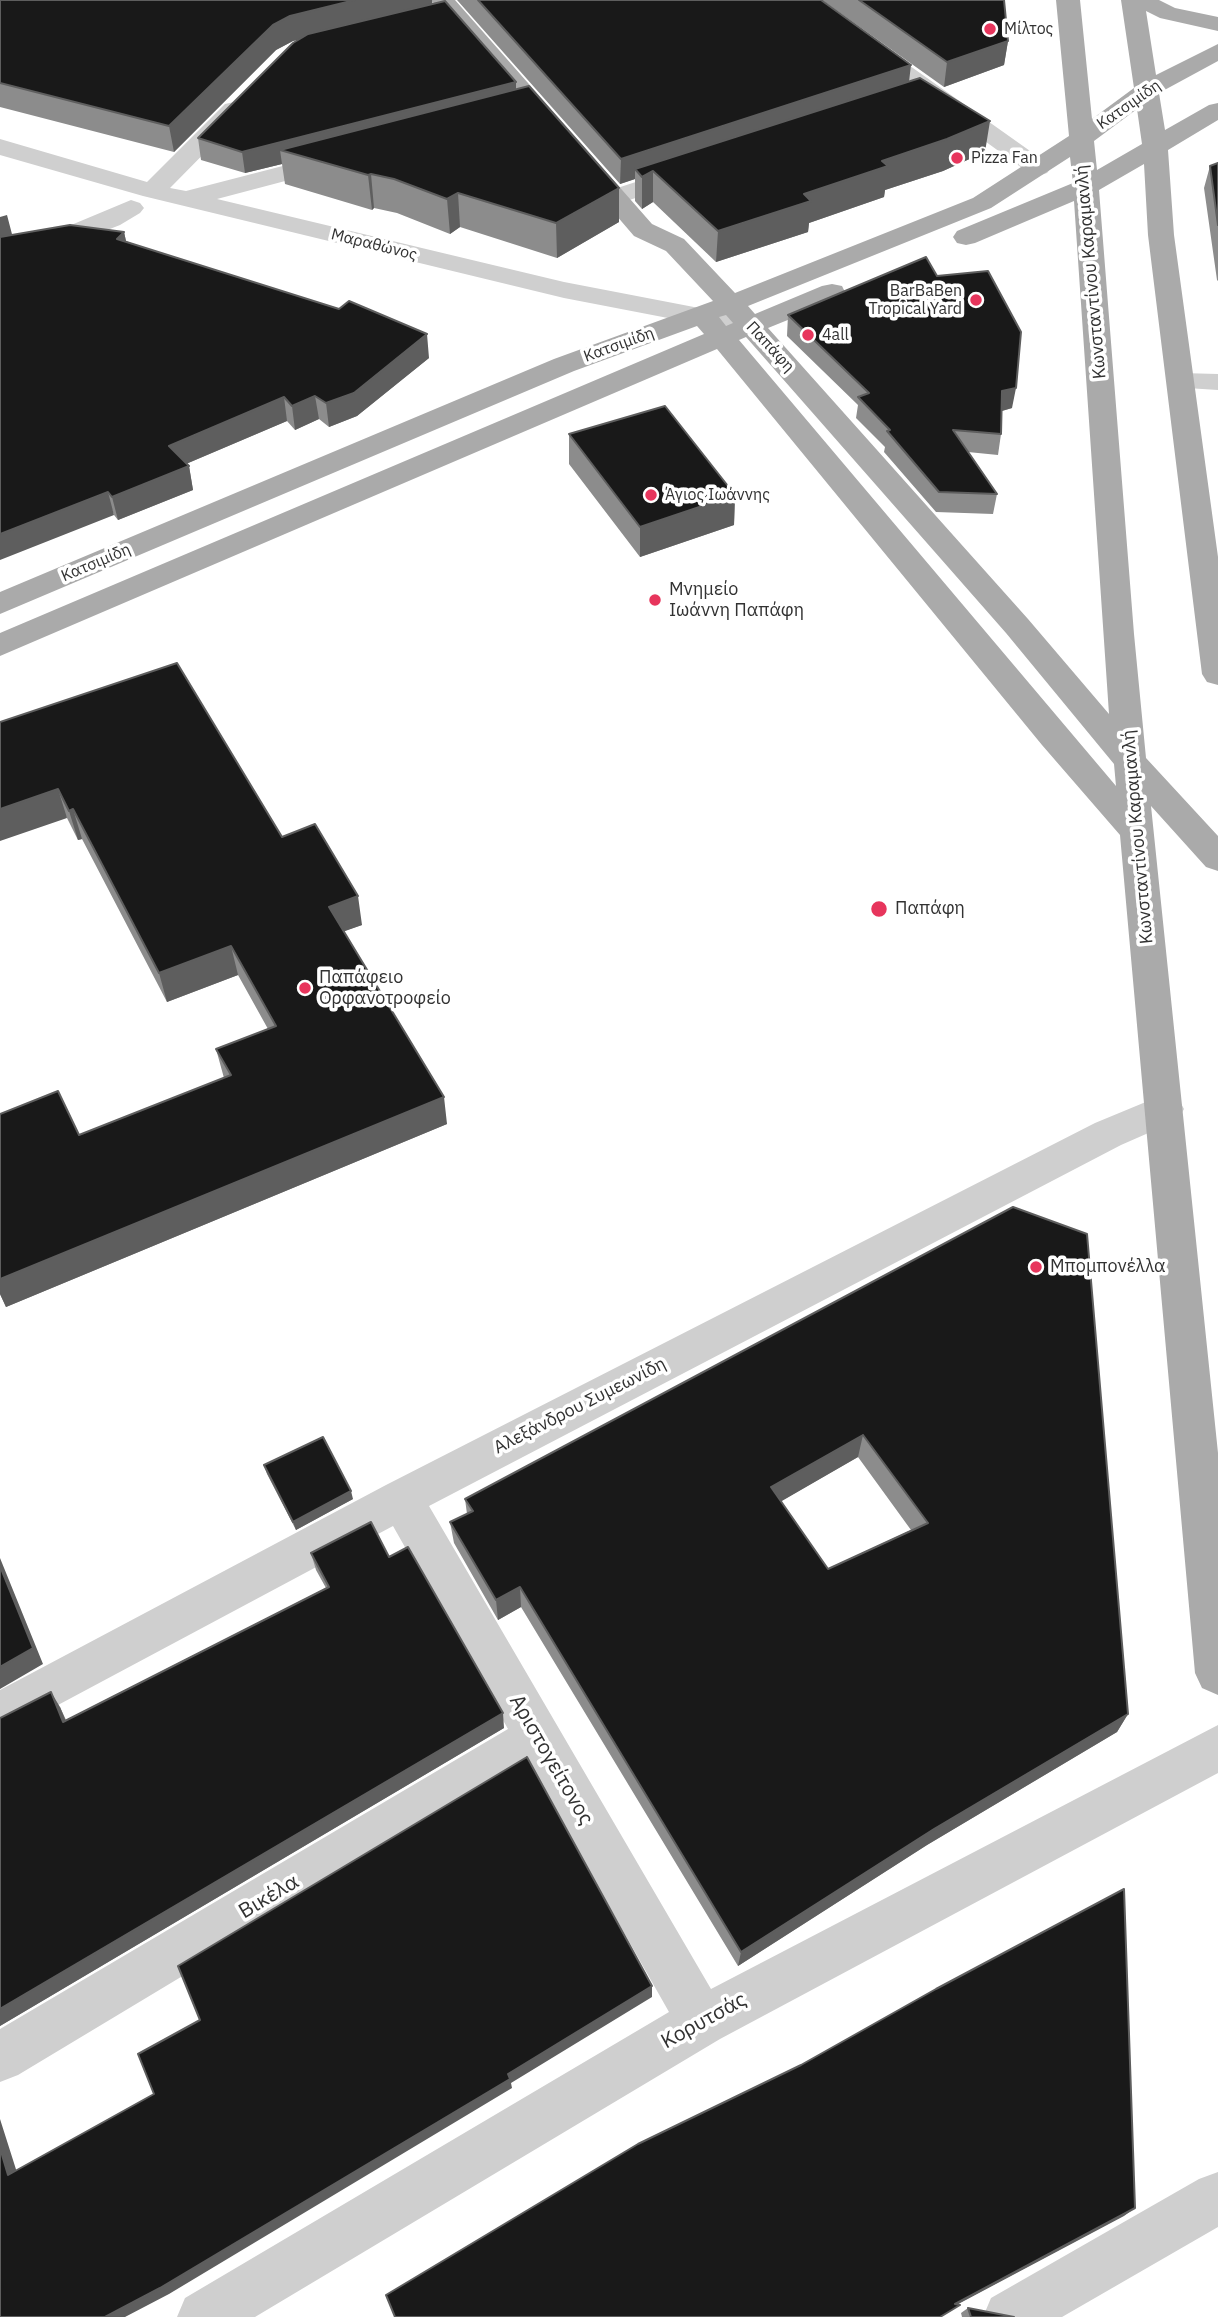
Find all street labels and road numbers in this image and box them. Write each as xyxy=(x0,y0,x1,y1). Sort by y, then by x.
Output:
street label: Κατσιμίδη xyxy=(1093,76,1165,134)
street label: Κωνσταντίνου Καραμανλή xyxy=(1071,164,1111,380)
street label: Μαραθώνος xyxy=(329,225,419,265)
street label: Παπάφη xyxy=(742,318,798,376)
street label: Κατσιμίδη xyxy=(581,323,657,367)
street label: Κατσιμίδη xyxy=(58,540,134,586)
street label: Κωνσταντίνου Καραμανλή xyxy=(1118,729,1158,945)
street label: Αλεξάνδρου Συμεωνίδη xyxy=(490,1353,670,1459)
street label: Αριστογείτονος xyxy=(504,1690,598,1830)
street label: Βικέλα xyxy=(234,1869,304,1925)
street label: Κορυτσάς xyxy=(657,1987,751,2055)

